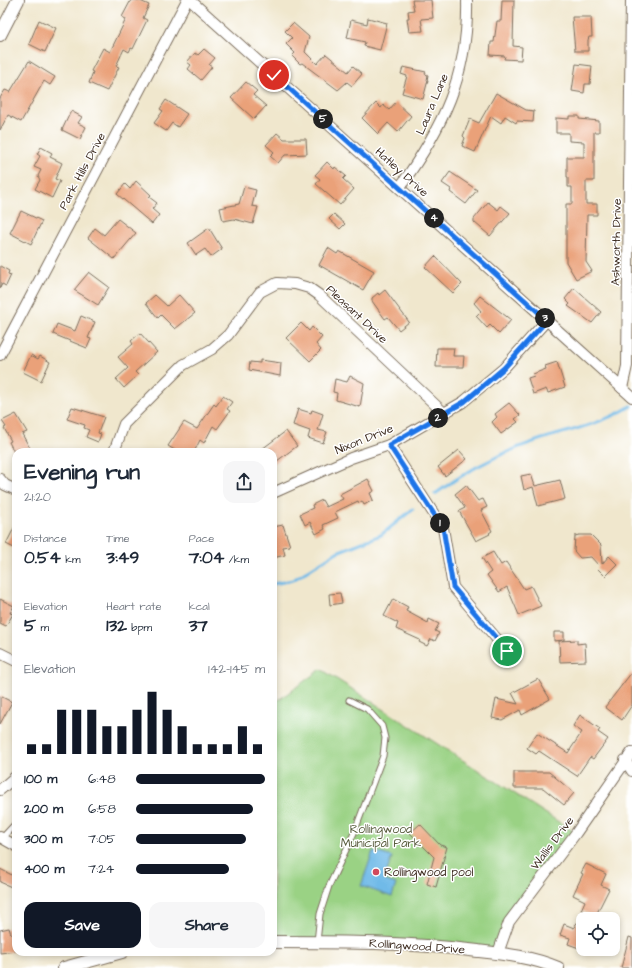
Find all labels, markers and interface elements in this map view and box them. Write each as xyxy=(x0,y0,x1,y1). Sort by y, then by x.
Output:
pin xyxy=(257,58,291,92)
icon: check xyxy=(263,64,285,86)
street label: Laura Lane xyxy=(412,71,453,137)
pin: 5 xyxy=(313,109,333,129)
text: 5 xyxy=(319,111,327,126)
street label: Park Hills Drive xyxy=(55,129,110,213)
street label: Hatley Drive xyxy=(370,144,433,202)
street label: Ashworth Drive xyxy=(607,198,626,286)
pin: 4 xyxy=(424,208,444,228)
text: 4 xyxy=(430,210,438,225)
street label: Pleasant Drive xyxy=(322,281,392,348)
pin: 3 xyxy=(535,308,555,328)
text: 3 xyxy=(542,310,548,325)
pin: 2 xyxy=(428,408,448,428)
text: 2 xyxy=(435,410,441,425)
street label: Nixon Drive xyxy=(332,420,396,459)
text: Evening run xyxy=(24,457,140,488)
button: share xyxy=(223,461,265,503)
text: 21:20 xyxy=(24,488,51,506)
pin: 1 xyxy=(430,513,450,533)
text: 1 xyxy=(439,515,441,530)
text: Distance xyxy=(24,531,67,546)
text: Time xyxy=(106,531,129,546)
text: Pace xyxy=(189,531,214,546)
text: 0.54 xyxy=(24,546,61,570)
text: 3:49 xyxy=(106,546,139,570)
text: 7:04 xyxy=(189,546,224,570)
text: km xyxy=(61,552,80,567)
text: /km xyxy=(224,552,249,567)
text: Elevation xyxy=(24,599,67,614)
text: Heart rate xyxy=(106,599,162,614)
text: kcal xyxy=(189,599,210,614)
text: 5 xyxy=(24,614,36,638)
text: 132 xyxy=(106,614,127,638)
text: 37 xyxy=(189,614,208,638)
text: m xyxy=(36,620,49,635)
text: bpm xyxy=(127,620,152,635)
pin xyxy=(490,634,524,668)
icon: arrive xyxy=(496,640,518,662)
text: Elevation xyxy=(24,660,75,678)
text: 142–145 m xyxy=(208,660,265,678)
text: 100 m xyxy=(24,770,57,788)
text: 6:48 xyxy=(88,770,116,788)
text: 200 m xyxy=(24,800,63,818)
text: 6:58 xyxy=(88,800,116,818)
street label: Wallis Drive xyxy=(527,813,578,873)
park label: Rollingwood Municipal Park xyxy=(341,821,422,852)
text: 300 m xyxy=(24,830,62,848)
text: 7:05 xyxy=(88,830,116,848)
text: 400 m xyxy=(24,860,65,878)
text: 7:24 xyxy=(88,860,114,878)
place label: Rollingwood pool xyxy=(384,864,473,882)
marker: Rollingwood pool xyxy=(371,867,381,877)
button: Save xyxy=(24,902,141,948)
button: Share xyxy=(149,902,265,948)
map controls xyxy=(576,912,620,956)
button: locate xyxy=(576,912,620,956)
street label: Rollingwood Drive xyxy=(368,935,466,959)

